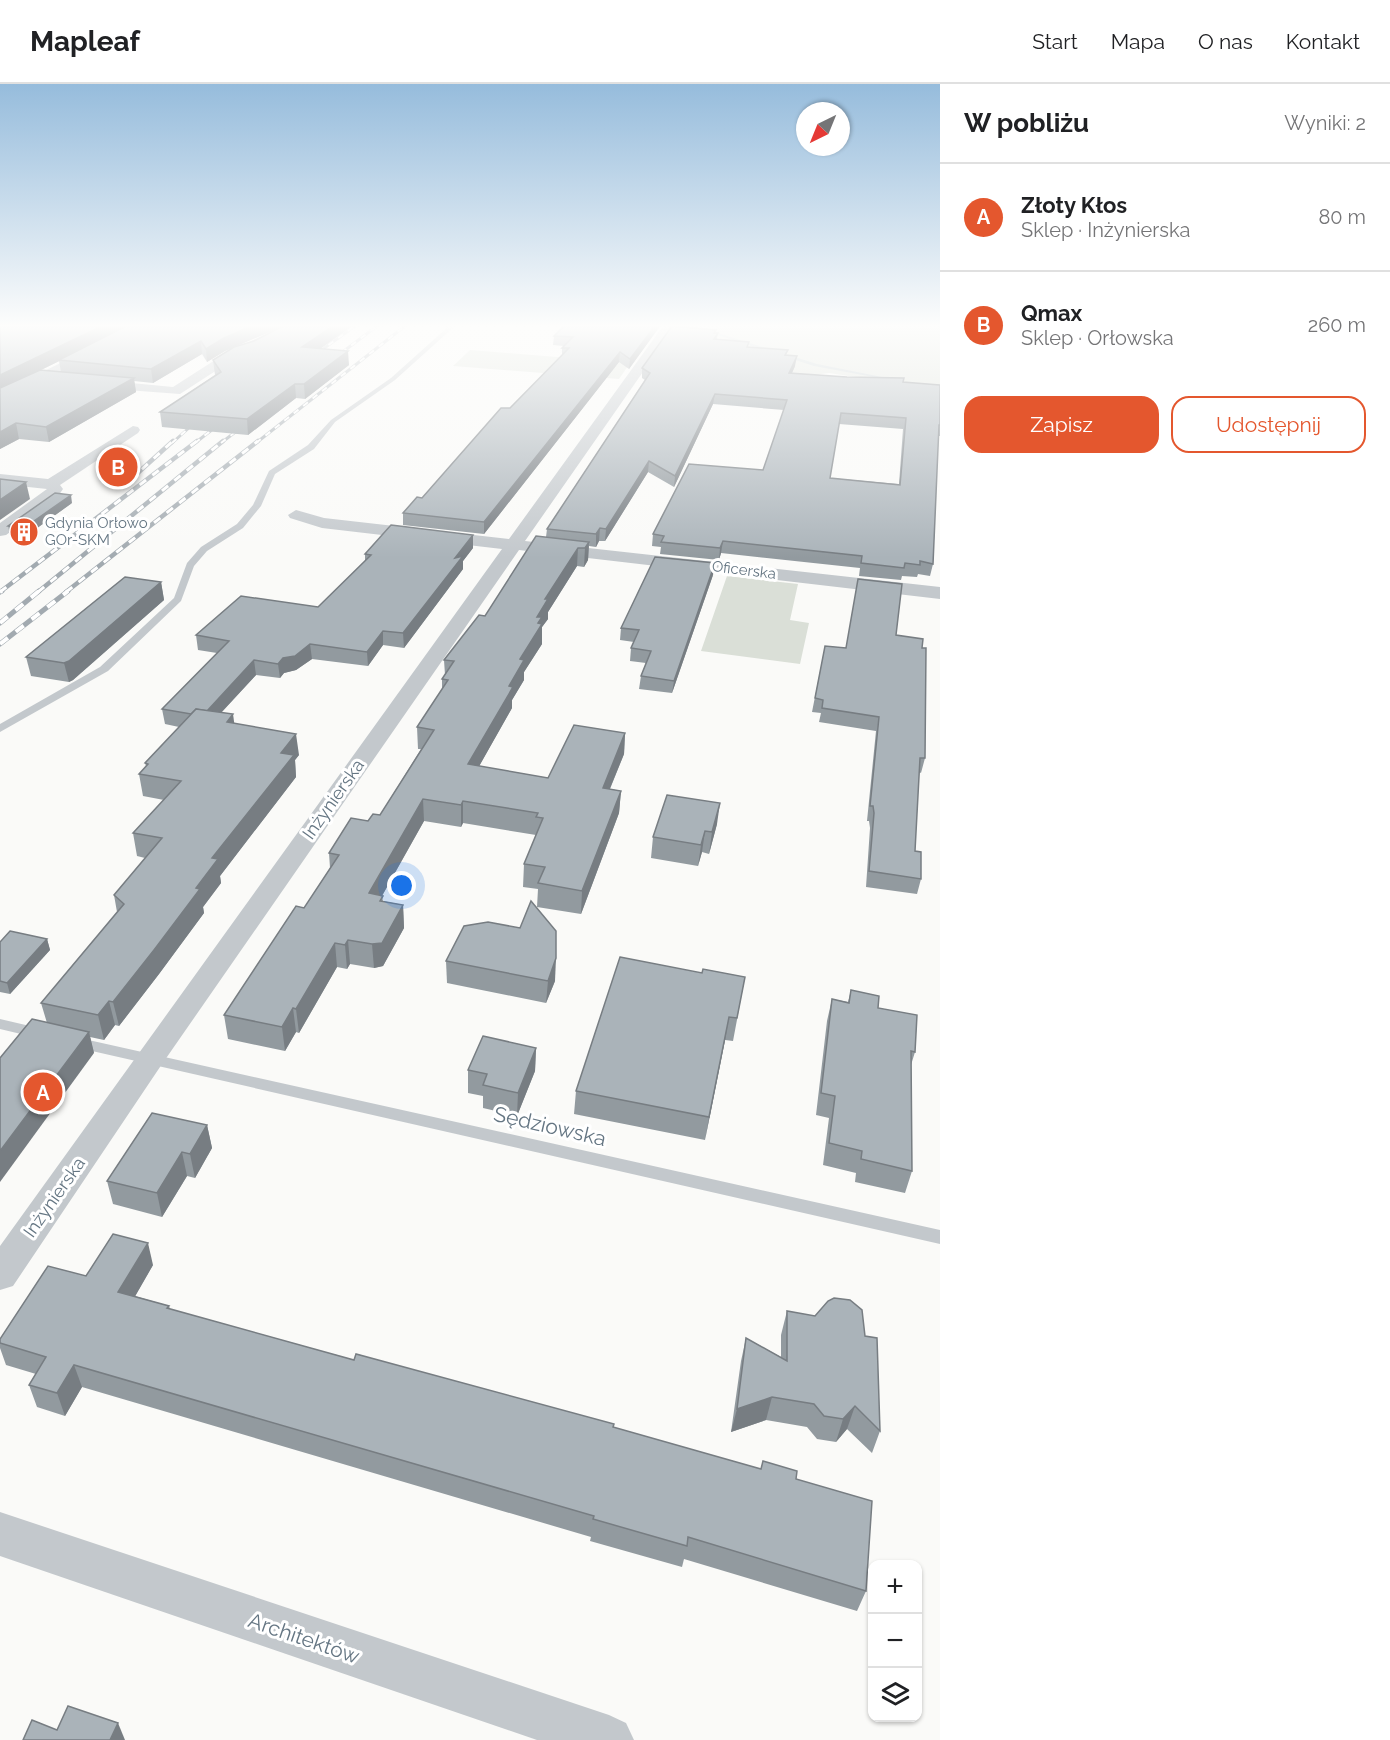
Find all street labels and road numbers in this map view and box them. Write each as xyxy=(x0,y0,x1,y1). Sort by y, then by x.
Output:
street label: Oficerska xyxy=(711,557,777,583)
street label: Inżynierska xyxy=(298,755,368,843)
street label: Sędziowska xyxy=(491,1101,609,1151)
street label: Inżynierska xyxy=(19,1153,89,1241)
street label: Architektów xyxy=(245,1607,363,1669)

